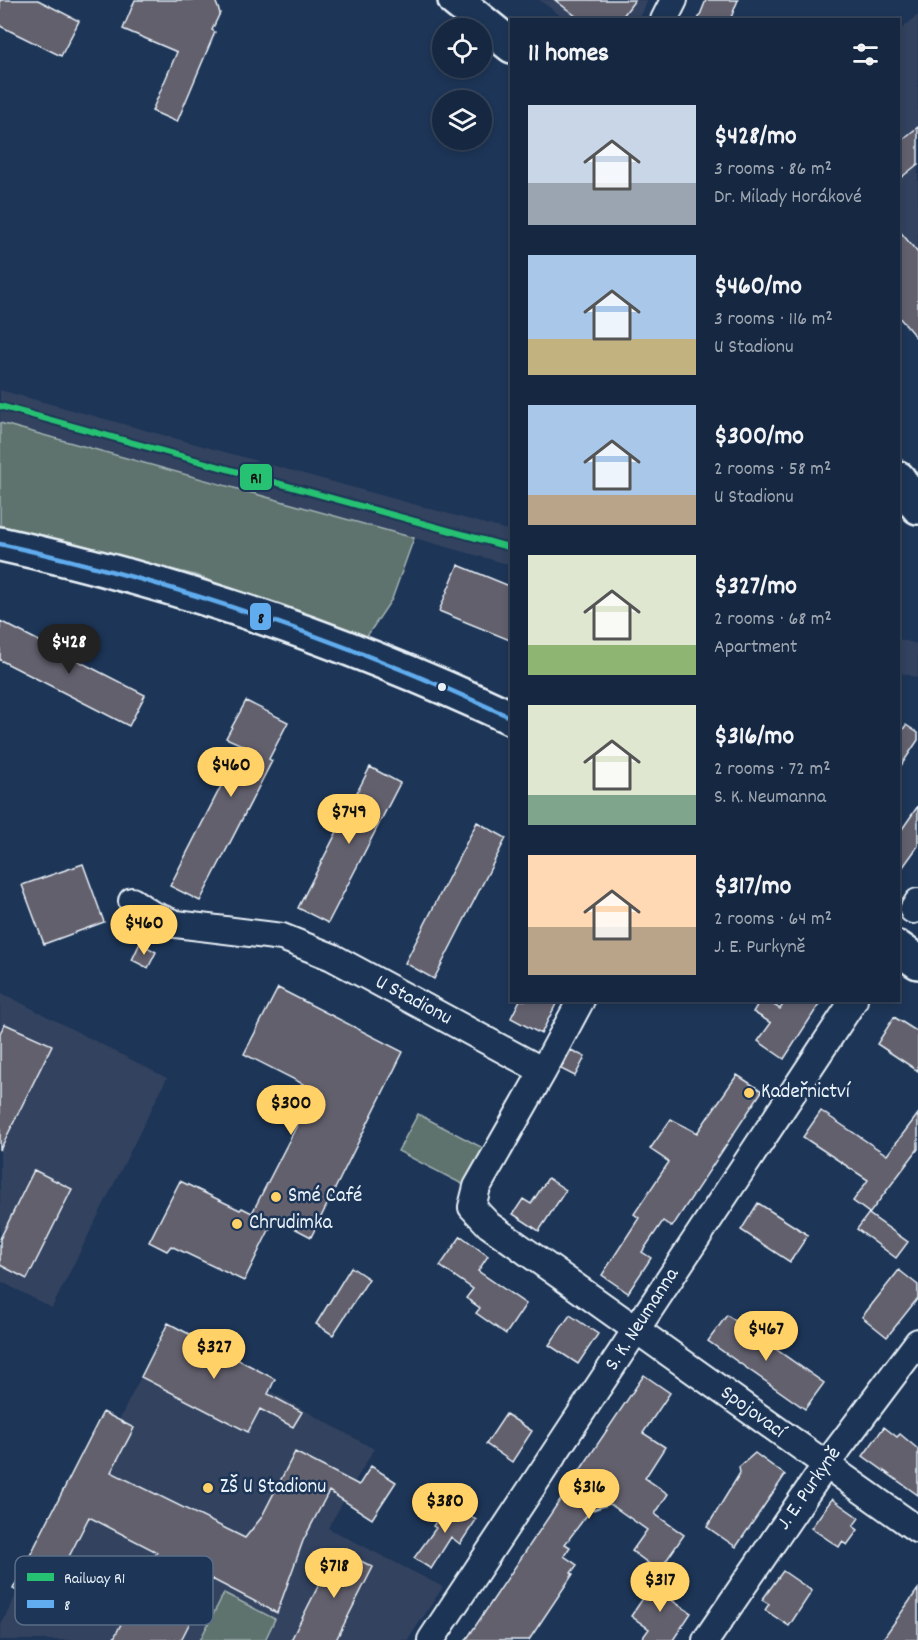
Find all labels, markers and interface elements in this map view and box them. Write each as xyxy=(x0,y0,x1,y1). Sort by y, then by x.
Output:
map controls xyxy=(432,18,492,150)
button: locate xyxy=(432,18,492,78)
text: 11 homes xyxy=(528,36,609,73)
icon: filters xyxy=(849,38,882,71)
button: layers xyxy=(432,90,492,150)
text: $428/mo xyxy=(714,119,797,156)
icon: home xyxy=(576,129,648,201)
text: 3 rooms · 86 m² xyxy=(714,156,832,184)
text: Dr. Milady Horákové xyxy=(714,184,862,212)
text: $460/mo xyxy=(714,269,802,306)
icon: home xyxy=(576,279,648,351)
text: 3 rooms · 116 m² xyxy=(714,306,833,334)
text: U Stadionu xyxy=(714,334,794,362)
text: $300/mo xyxy=(714,419,804,456)
icon: home xyxy=(576,429,648,501)
text: 2 rooms · 58 m² xyxy=(714,456,831,484)
line badge: R1 xyxy=(239,463,273,491)
text: R1 xyxy=(250,468,262,491)
text: U Stadionu xyxy=(714,484,794,512)
text: $327/mo xyxy=(714,569,797,606)
icon: home xyxy=(576,579,648,651)
line badge: 8 xyxy=(249,602,272,631)
text: 2 rooms · 68 m² xyxy=(714,606,832,634)
text: 8 xyxy=(258,608,265,631)
pin: $428 xyxy=(33,624,105,675)
text: $428 xyxy=(51,629,87,657)
text: Apartment xyxy=(714,634,797,662)
unlabelled marker xyxy=(436,681,448,693)
text: $316/mo xyxy=(714,719,794,756)
icon: home xyxy=(576,729,648,801)
pin: $460 xyxy=(195,747,267,798)
text: $460 xyxy=(211,752,251,780)
text: 2 rooms · 72 m² xyxy=(714,756,830,784)
text: S. K. Neumanna xyxy=(714,784,826,812)
pin: $749 xyxy=(313,794,385,845)
text: $749 xyxy=(331,799,367,827)
text: $317/mo xyxy=(714,869,791,906)
icon: home xyxy=(576,879,648,951)
pin: $460 xyxy=(108,905,180,956)
text: 2 rooms · 64 m² xyxy=(714,906,832,934)
text: $460 xyxy=(124,910,164,938)
text: J. E. Purkyně xyxy=(714,934,805,962)
street label: U Stadionu xyxy=(369,968,457,1034)
place label: Kadeřnictví xyxy=(761,1078,852,1108)
pin: $300 xyxy=(255,1085,327,1136)
marker: Kadeřnictví xyxy=(742,1086,756,1100)
text: $300 xyxy=(271,1090,311,1118)
place label: Smé Café xyxy=(288,1182,362,1212)
marker: Smé Café xyxy=(269,1190,283,1204)
place label: Chrudimka xyxy=(249,1209,334,1239)
marker: Chrudimka xyxy=(230,1217,244,1231)
street label: S. K. Neumanna xyxy=(598,1261,688,1378)
pin: $467 xyxy=(730,1311,802,1362)
text: $467 xyxy=(748,1316,784,1344)
pin: $327 xyxy=(178,1329,250,1380)
text: $327 xyxy=(196,1334,232,1362)
street label: Spojovací xyxy=(713,1379,792,1448)
street label: J. E. Purkyně xyxy=(770,1441,850,1537)
pin: $316 xyxy=(553,1469,625,1520)
place label: ZŠ U Stadionu xyxy=(220,1473,326,1503)
text: $316 xyxy=(572,1474,606,1502)
marker: ZŠ U Stadionu xyxy=(201,1481,215,1495)
pin: $380 xyxy=(409,1483,481,1534)
text: $380 xyxy=(426,1488,464,1516)
pin: $718 xyxy=(298,1548,370,1599)
text: $718 xyxy=(319,1553,349,1581)
legend xyxy=(15,1556,213,1625)
pin: $317 xyxy=(624,1562,696,1613)
text: $317 xyxy=(644,1567,676,1595)
text: Railway R1 xyxy=(64,1568,125,1591)
text: 8 xyxy=(64,1595,70,1618)

